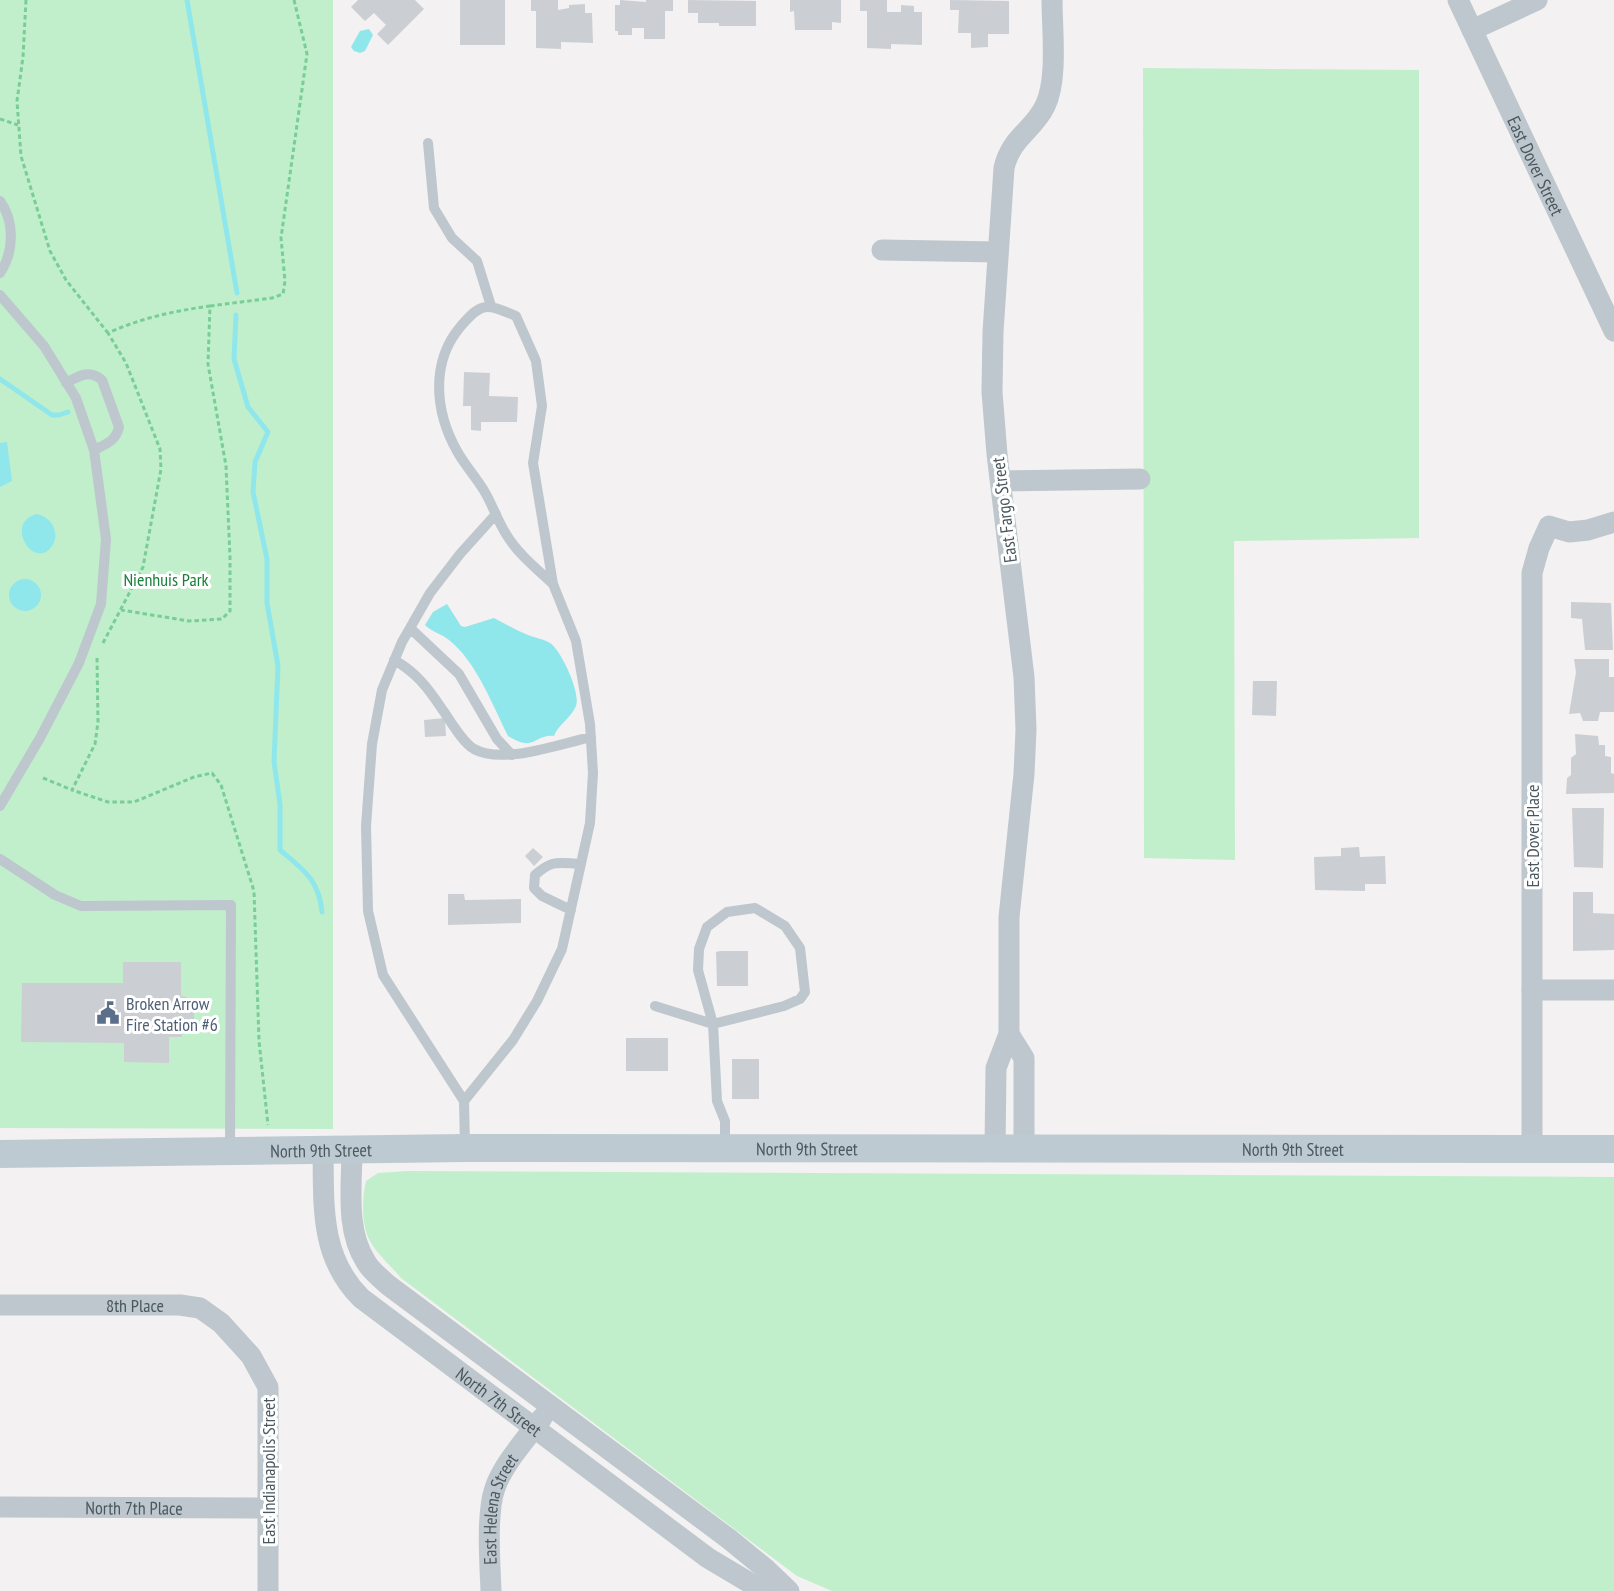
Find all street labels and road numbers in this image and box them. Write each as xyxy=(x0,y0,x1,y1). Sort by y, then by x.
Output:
street label: East Dover Street xyxy=(1503,112,1569,219)
street label: East Fargo Street xyxy=(986,456,1022,564)
street label: East Dover Place xyxy=(1521,784,1544,888)
street label: North 9th Street xyxy=(756,1137,858,1160)
street label: North 9th Street xyxy=(1242,1137,1344,1160)
street label: North 9th Street xyxy=(270,1138,372,1162)
street label: 8th Place xyxy=(106,1294,164,1317)
street label: North 7th Street xyxy=(452,1362,547,1441)
street label: East Indianapolis Street xyxy=(257,1398,280,1544)
street label: East Helena Street xyxy=(478,1448,523,1565)
street label: North 7th Place xyxy=(85,1496,183,1519)

